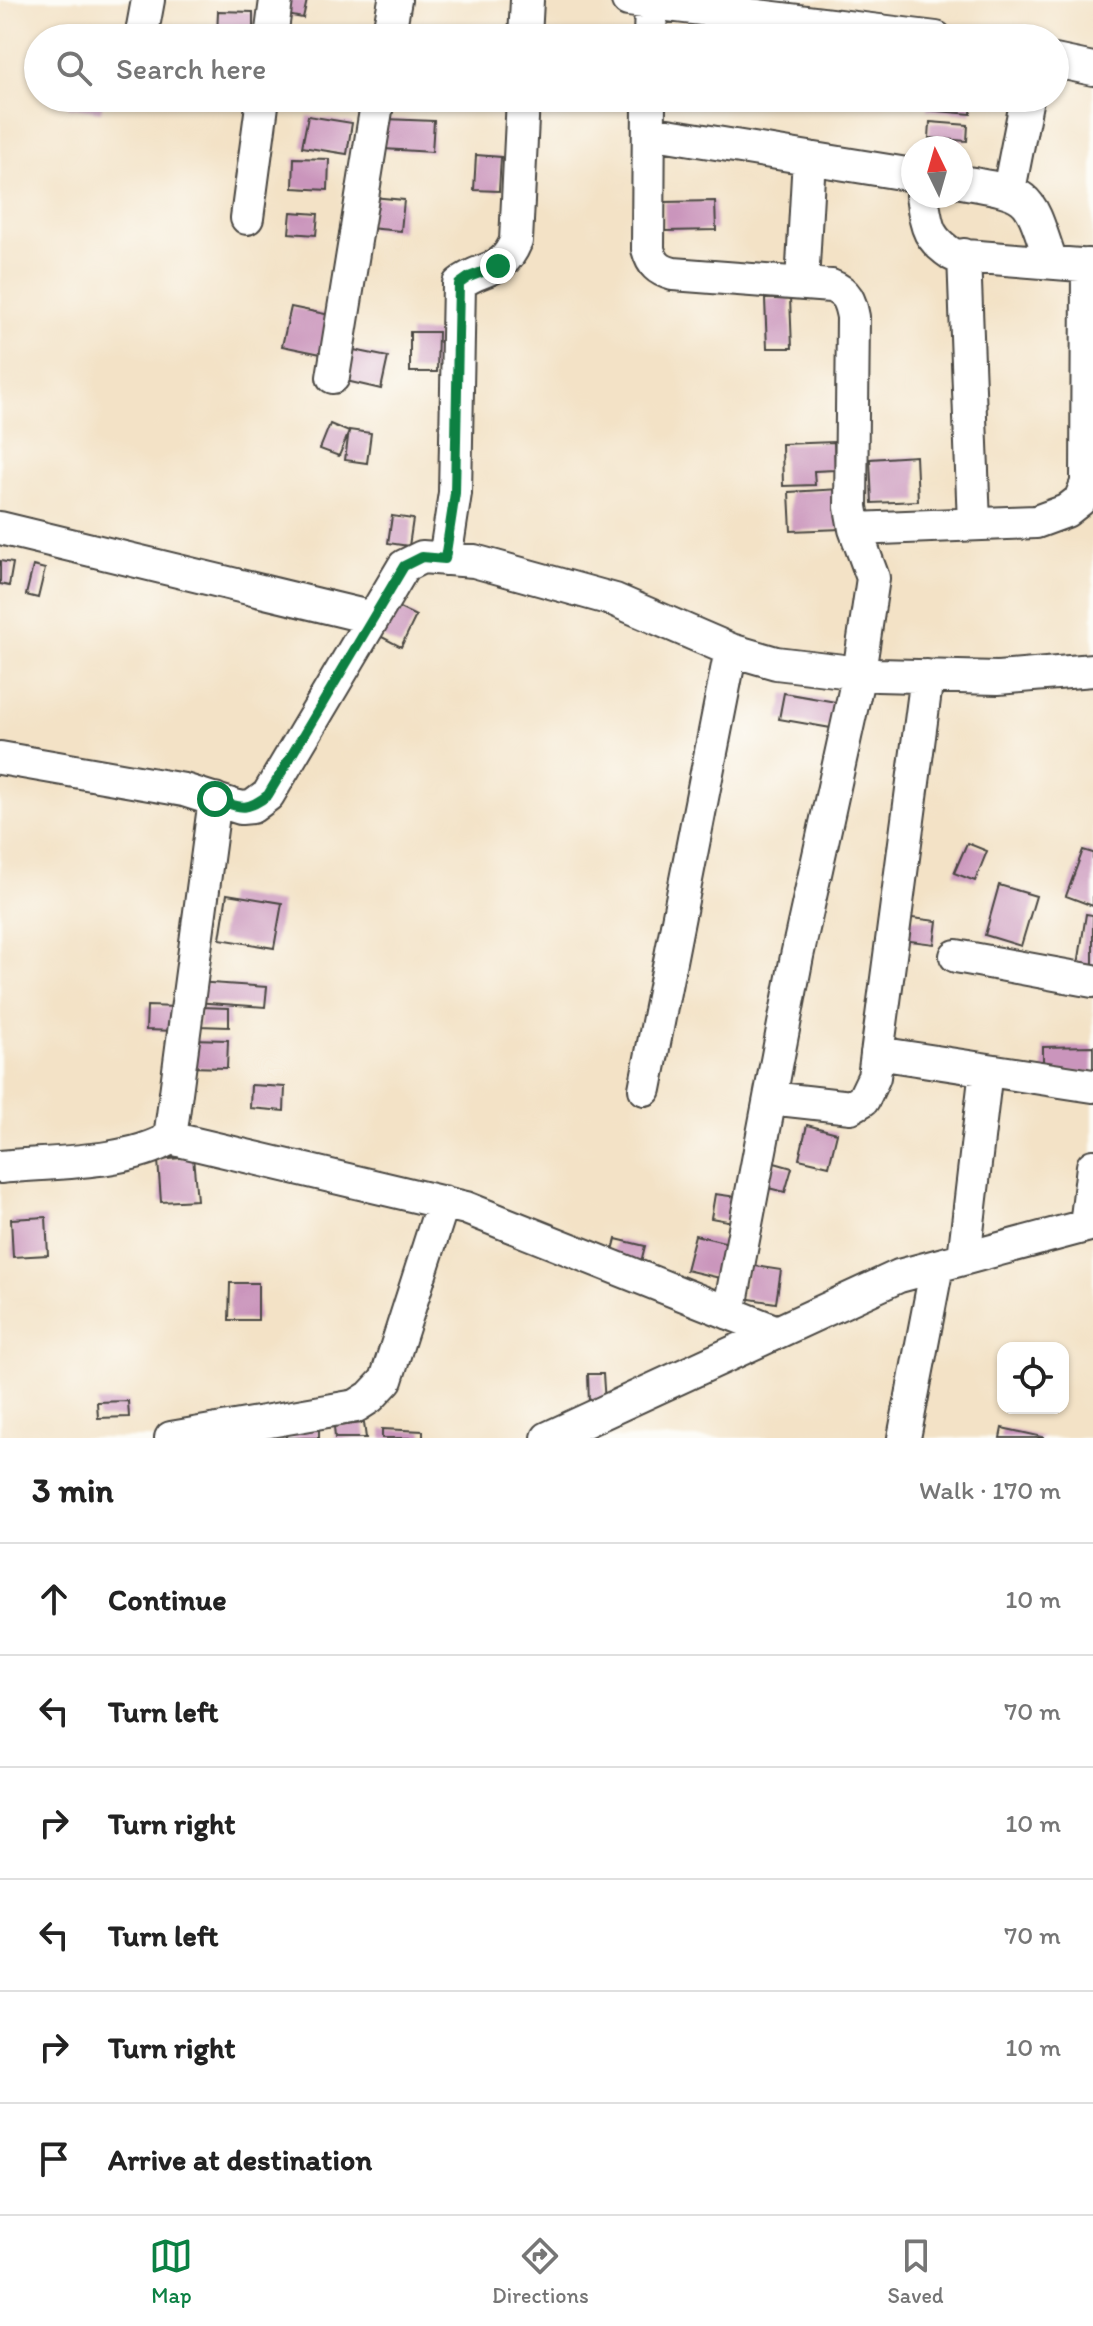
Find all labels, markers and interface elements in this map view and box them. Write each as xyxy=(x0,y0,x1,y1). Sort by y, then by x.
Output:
search box xyxy=(24,24,1069,112)
icon: search xyxy=(52,46,96,90)
text: Search here xyxy=(116,50,266,87)
north arrow xyxy=(901,136,973,208)
route end xyxy=(480,248,516,284)
route start xyxy=(197,781,233,817)
map controls xyxy=(997,1342,1069,1414)
button: locate xyxy=(997,1342,1069,1414)
text: 3 min xyxy=(32,1470,114,1511)
text: Walk · 170 m xyxy=(919,1474,1061,1506)
icon: ahead xyxy=(32,1577,76,1621)
text: Continue xyxy=(108,1581,227,1618)
text: 10 m xyxy=(1005,1583,1061,1615)
icon: left xyxy=(32,1689,76,1733)
text: Turn left xyxy=(108,1693,219,1730)
text: 70 m xyxy=(1004,1695,1061,1727)
icon: right xyxy=(32,1801,76,1845)
text: Turn right xyxy=(108,1805,236,1842)
text: 10 m xyxy=(1005,1807,1061,1839)
icon: left xyxy=(32,1913,76,1957)
text: Turn left xyxy=(108,1917,219,1954)
text: 70 m xyxy=(1004,1919,1061,1951)
icon: right xyxy=(32,2025,76,2069)
text: Turn right xyxy=(108,2029,236,2066)
text: 10 m xyxy=(1005,2031,1061,2063)
icon: arrive xyxy=(32,2137,76,2181)
text: Arrive at destination xyxy=(108,2141,372,2178)
tab: Map xyxy=(149,2234,193,2309)
tab: Directions xyxy=(492,2234,589,2309)
tab: Saved xyxy=(887,2234,944,2309)

